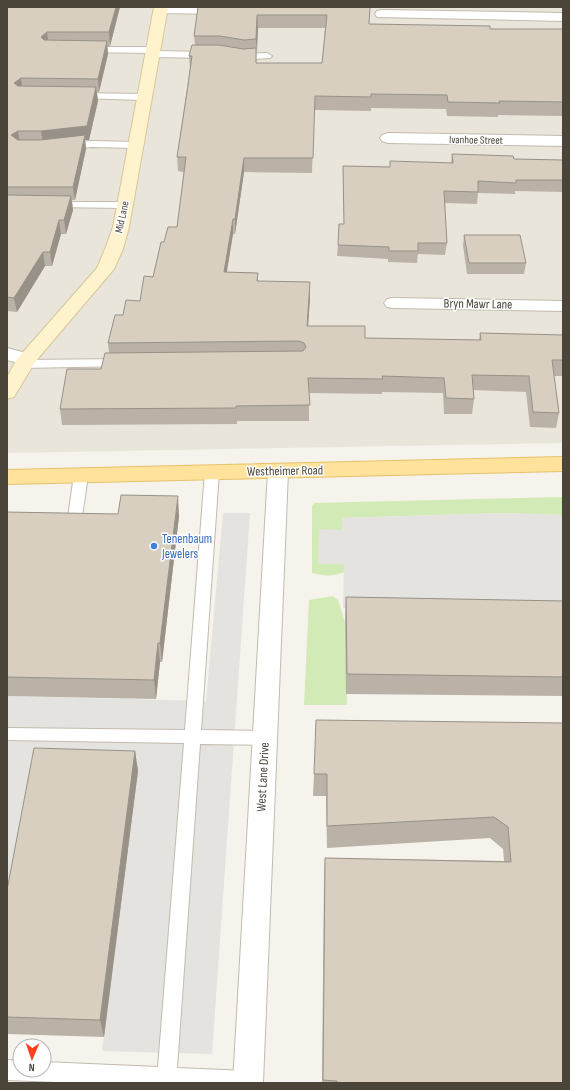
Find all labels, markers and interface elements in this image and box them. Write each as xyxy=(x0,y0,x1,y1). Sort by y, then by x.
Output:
street label: Ivanhoe Street xyxy=(449,133,504,147)
street label: Mid Lane xyxy=(112,200,132,234)
street label: Bryn Mawr Lane xyxy=(444,295,512,313)
street label: Westheimer Road xyxy=(247,462,323,480)
place label: Tenenbaum Jewelers xyxy=(161,531,212,562)
marker: Tenenbaum Jewelers xyxy=(149,541,159,551)
street label: West Lane Drive xyxy=(253,742,273,812)
north arrow xyxy=(12,1038,52,1078)
text: N xyxy=(28,1061,35,1074)

